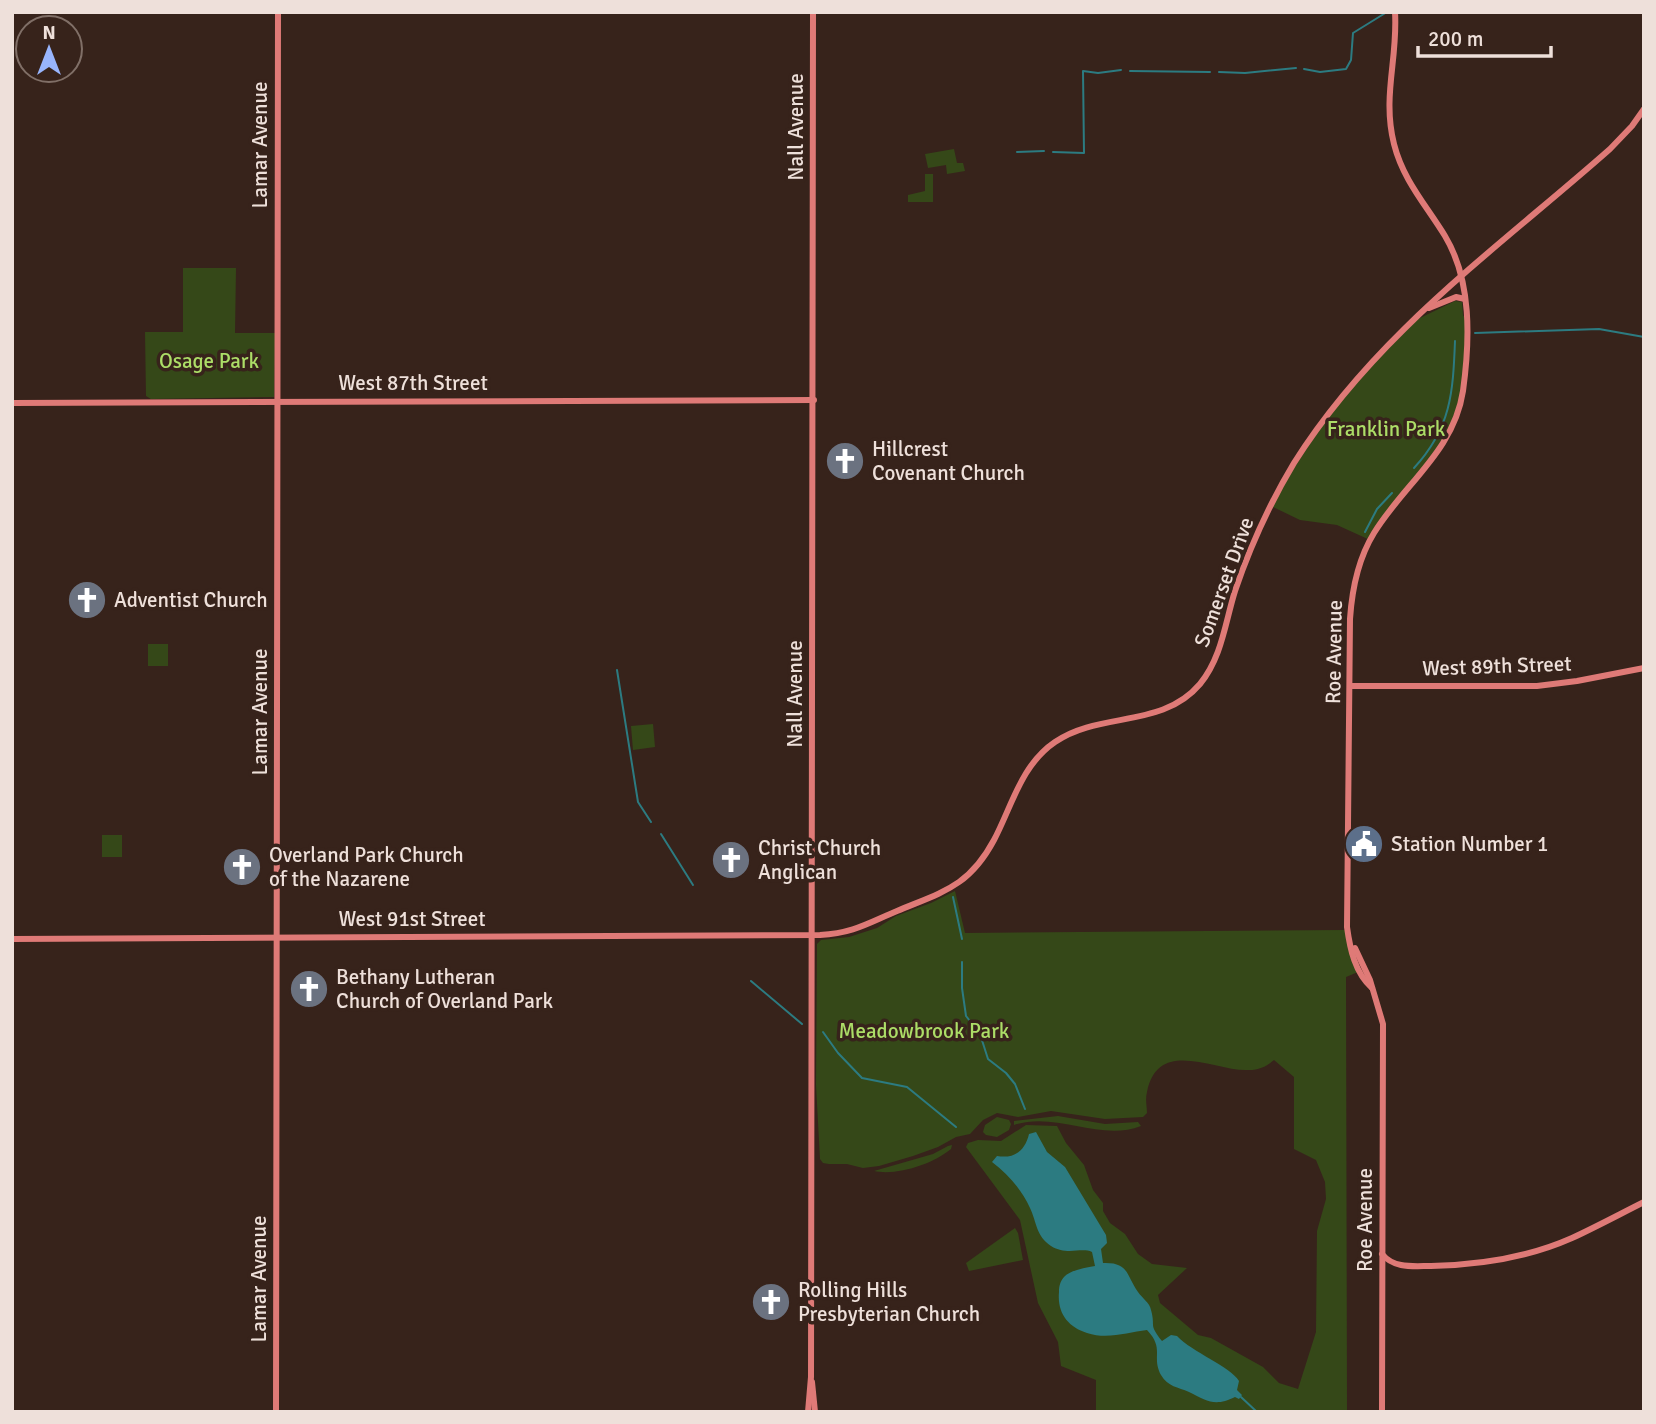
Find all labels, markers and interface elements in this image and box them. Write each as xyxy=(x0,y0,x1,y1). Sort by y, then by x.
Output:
north arrow xyxy=(14,14,84,84)
scale bar xyxy=(1418,14,1551,58)
text: N xyxy=(42,21,56,45)
text: 200 m xyxy=(1428,26,1483,52)
street label: Nall Avenue xyxy=(783,73,809,181)
street label: Lamar Avenue xyxy=(247,82,273,208)
park label: Osage Park xyxy=(159,348,260,374)
street label: West 87th Street xyxy=(338,370,488,396)
park label: Franklin Park xyxy=(1327,416,1446,442)
place label: Hillcrest Covenant Church xyxy=(872,436,1025,486)
church icon: Hillcrest Covenant Church xyxy=(824,440,866,482)
street label: Somerset Drive xyxy=(1188,514,1260,650)
church icon: Adventist Church xyxy=(66,579,108,621)
place label: Adventist Church xyxy=(114,587,268,613)
street label: Roe Avenue xyxy=(1320,600,1348,704)
street label: Nall Avenue xyxy=(782,640,808,748)
street label: Lamar Avenue xyxy=(247,649,273,775)
street label: West 89th Street xyxy=(1422,650,1572,682)
public building icon: Station Number 1 xyxy=(1343,823,1385,865)
place label: Station Number 1 xyxy=(1391,831,1548,857)
place label: Christ Church Anglican xyxy=(758,835,881,885)
church icon: Christ Church Anglican xyxy=(710,839,752,881)
place label: Overland Park Church of the Nazarene xyxy=(269,842,464,892)
church icon: Overland Park Church of the Nazarene xyxy=(221,846,263,888)
street label: West 91st Street xyxy=(338,906,486,932)
place label: Bethany Lutheran Church of Overland Park xyxy=(336,964,554,1014)
church icon: Bethany Lutheran Church of Overland Park xyxy=(288,968,330,1010)
park label: Meadowbrook Park xyxy=(839,1018,1010,1044)
street label: Roe Avenue xyxy=(1352,1168,1378,1272)
street label: Lamar Avenue xyxy=(246,1216,272,1342)
place label: Rolling Hills Presbyterian Church xyxy=(798,1277,980,1327)
church icon: Rolling Hills Presbyterian Church xyxy=(750,1281,792,1323)

